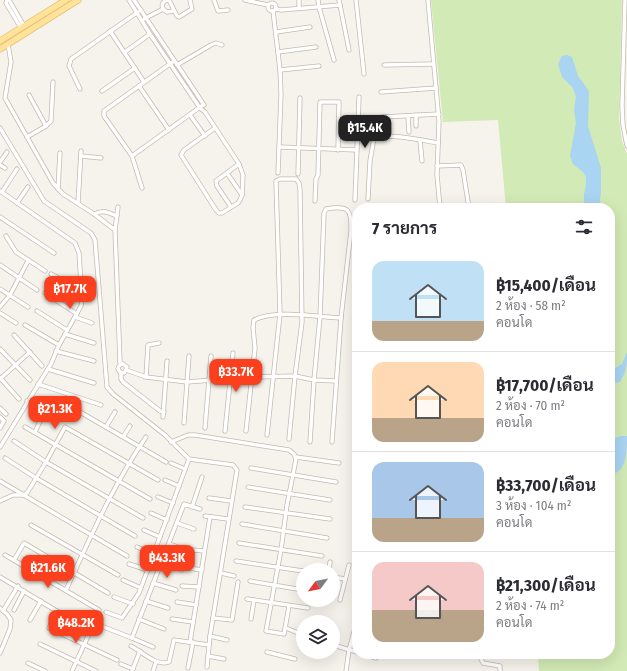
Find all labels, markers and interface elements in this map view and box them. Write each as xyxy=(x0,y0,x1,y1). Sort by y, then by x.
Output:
pin: ฿15.4K xyxy=(332,115,398,149)
text: ฿15.4K xyxy=(347,120,383,135)
icon: filters xyxy=(573,216,595,238)
text: 7 รายการ xyxy=(372,218,437,239)
text: ฿15,400/เดือน xyxy=(496,275,596,296)
pin: ฿17.7K xyxy=(37,276,103,310)
icon: home xyxy=(404,277,452,325)
text: ฿17.7K xyxy=(53,281,87,296)
text: 2 ห้อง · 58 m² xyxy=(496,298,566,313)
text: คอนโด xyxy=(496,315,532,330)
pin: ฿33.7K xyxy=(203,359,269,393)
text: ฿33.7K xyxy=(218,364,254,379)
text: ฿17,700/เดือน xyxy=(496,375,594,396)
icon: home xyxy=(404,378,452,426)
pin: ฿21.3K xyxy=(22,396,88,430)
text: 2 ห้อง · 70 m² xyxy=(496,398,565,413)
text: ฿21.3K xyxy=(37,401,73,416)
text: คอนโด xyxy=(496,415,532,430)
text: ฿33,700/เดือน xyxy=(496,475,596,496)
icon: home xyxy=(404,478,452,526)
text: 3 ห้อง · 104 m² xyxy=(496,498,571,513)
text: คอนโด xyxy=(496,515,532,530)
pin: ฿43.3K xyxy=(134,545,200,579)
text: ฿43.3K xyxy=(149,550,185,565)
pin: ฿21.6K xyxy=(15,555,81,589)
text: ฿21.6K xyxy=(30,560,66,575)
north arrow xyxy=(296,563,340,607)
map controls xyxy=(296,563,340,659)
text: ฿21,300/เดือน xyxy=(496,575,596,596)
icon: home xyxy=(404,578,452,626)
text: 2 ห้อง · 74 m² xyxy=(496,598,564,613)
pin: ฿48.2K xyxy=(43,610,109,644)
text: ฿48.2K xyxy=(57,615,95,630)
button: layers xyxy=(296,615,340,659)
text: คอนโด xyxy=(496,615,532,630)

